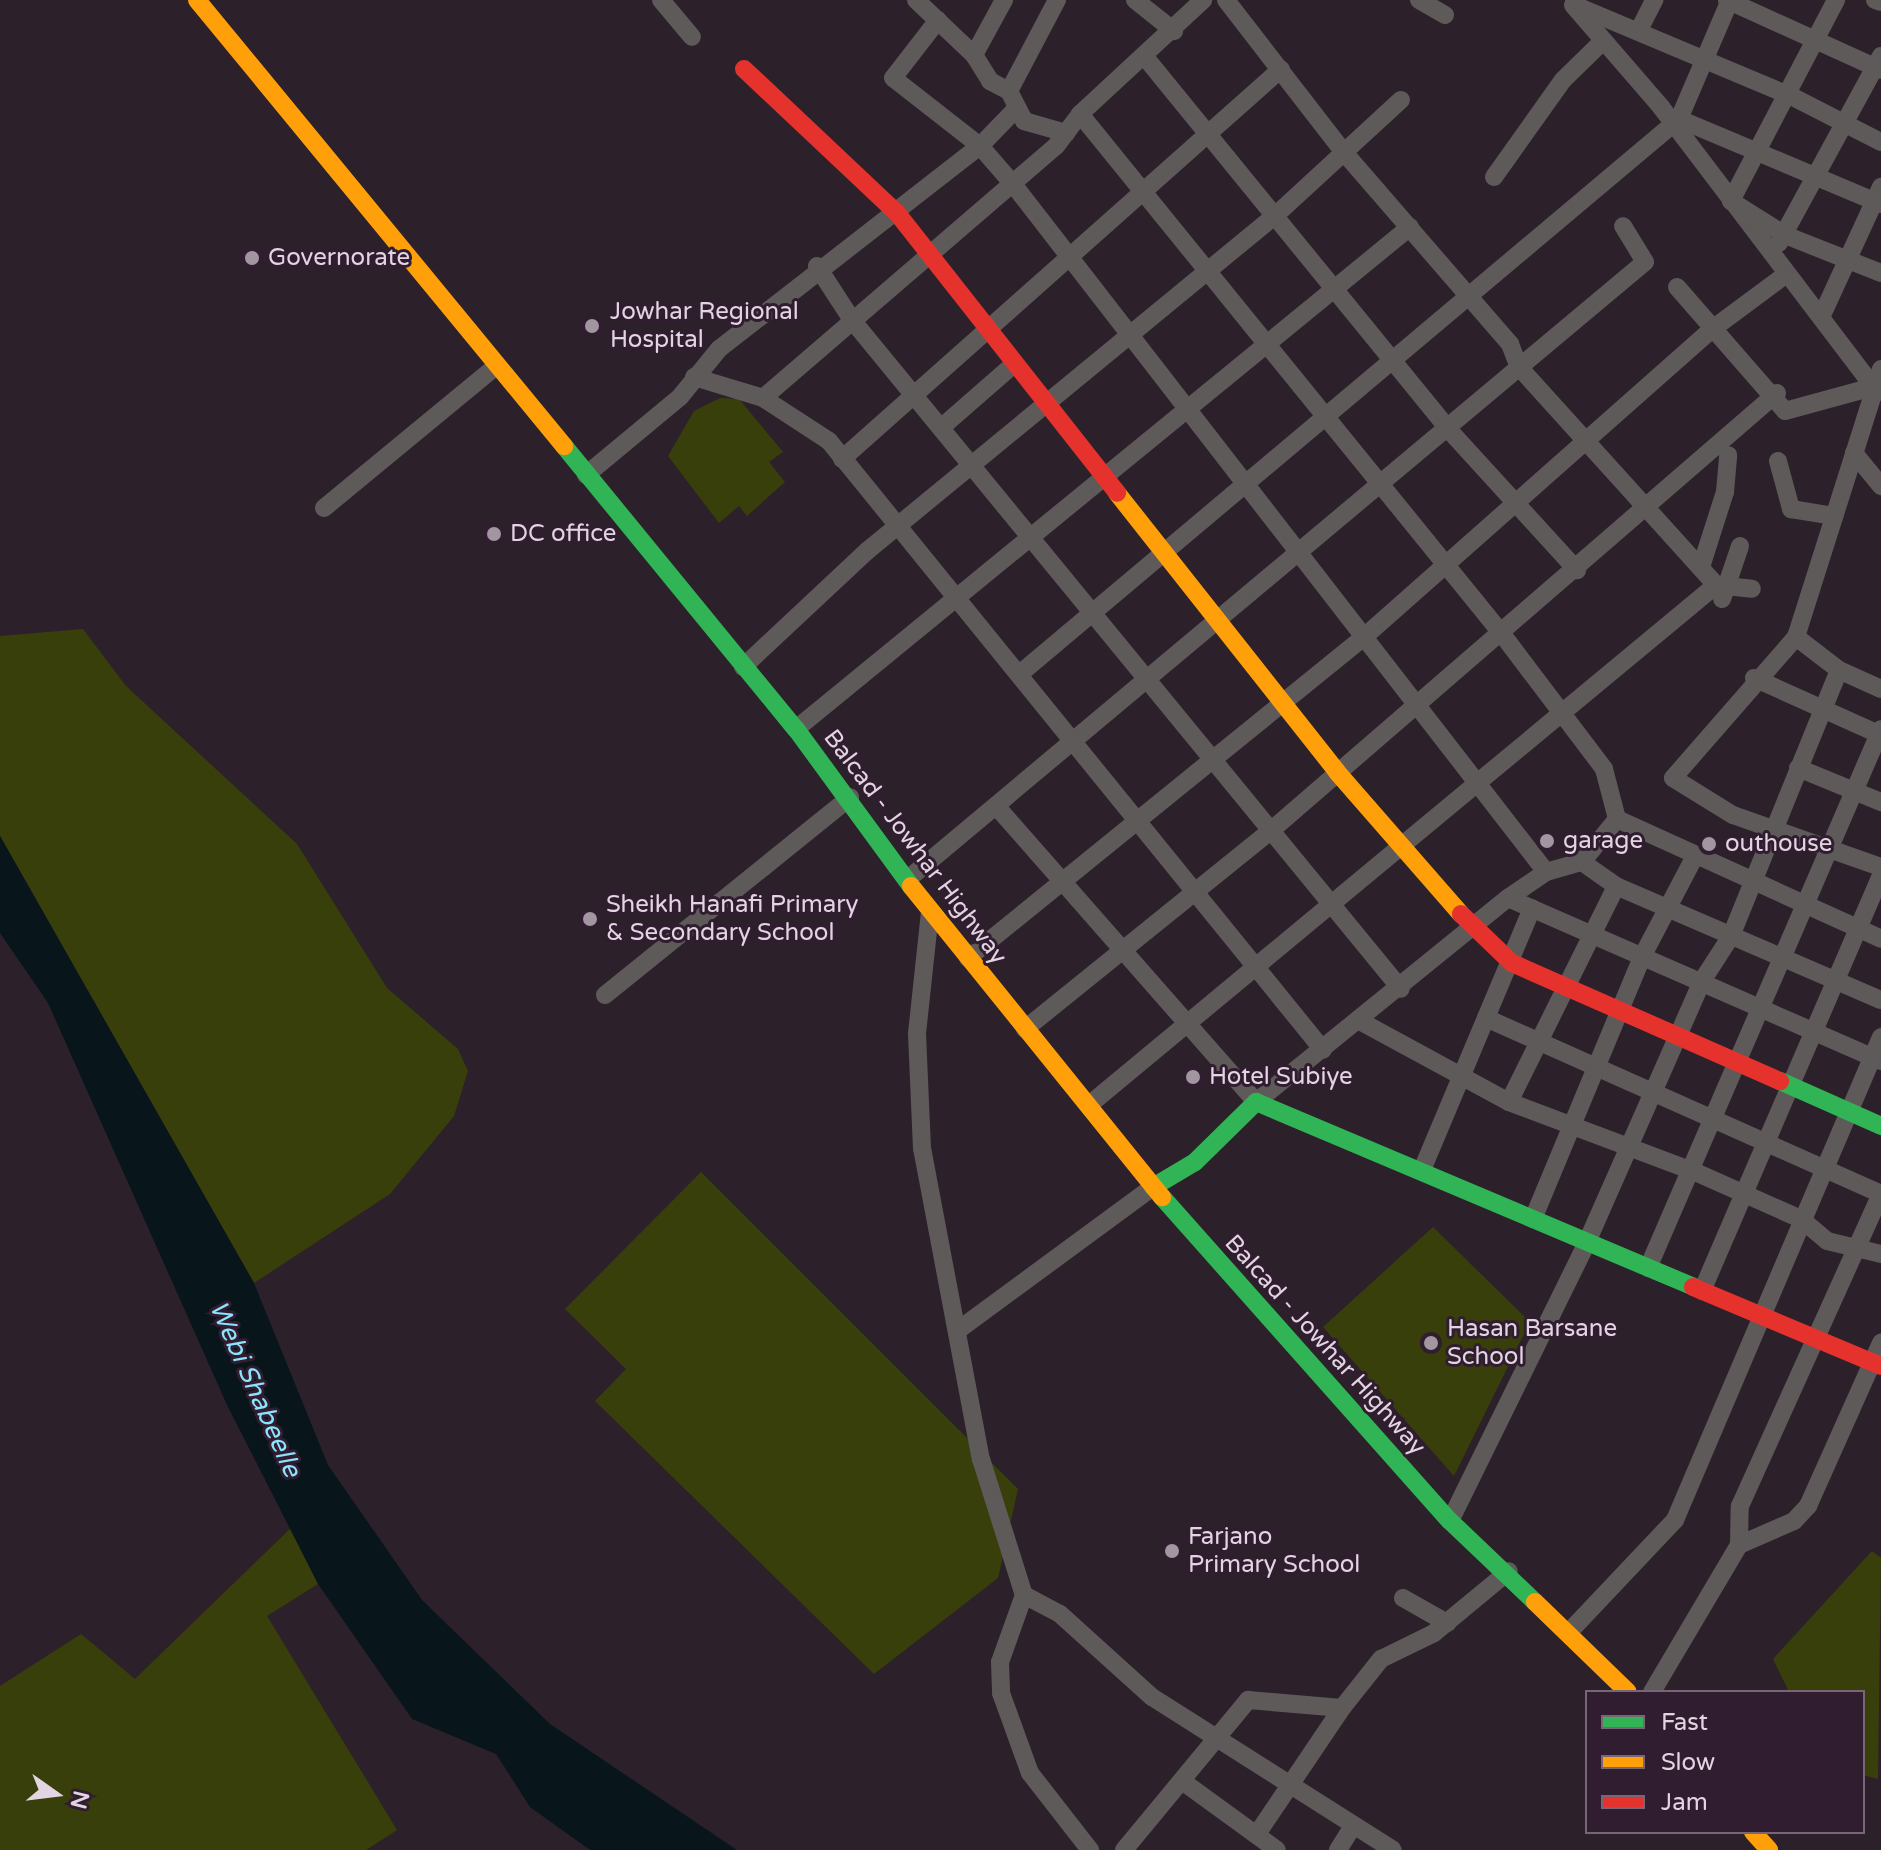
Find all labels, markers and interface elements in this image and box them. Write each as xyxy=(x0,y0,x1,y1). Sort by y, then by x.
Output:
place label: Governorate xyxy=(268,244,410,272)
marker: Governorate xyxy=(243,249,261,267)
place label: Jowhar Regional Hospital xyxy=(610,298,799,354)
marker: Jowhar Regional Hospital xyxy=(581,315,603,337)
place label: DC office xyxy=(510,520,616,548)
marker: DC office xyxy=(485,525,503,543)
street label: Balcad - Jowhar Highway xyxy=(817,724,1013,970)
place label: garage xyxy=(1563,827,1643,855)
place label: outhouse xyxy=(1725,830,1832,858)
marker: garage xyxy=(1538,832,1556,850)
marker: outhouse xyxy=(1700,835,1718,853)
place label: Sheikh Hanafi Primary & Secondary School xyxy=(606,891,858,947)
marker: Sheikh Hanafi Primary & Secondary School xyxy=(581,910,599,928)
place label: Hotel Subiye xyxy=(1209,1063,1353,1091)
marker: Hotel Subiye xyxy=(1184,1068,1202,1086)
street label: Balcad - Jowhar Highway xyxy=(1218,1229,1432,1461)
water label: Webi Shabeelle xyxy=(202,1296,308,1482)
place label: Hasan Barsane School xyxy=(1447,1315,1617,1371)
marker: Hasan Barsane School xyxy=(1422,1334,1440,1352)
place label: Farjano Primary School xyxy=(1188,1523,1360,1579)
marker: Farjano Primary School xyxy=(1163,1542,1181,1560)
legend xyxy=(1585,1690,1865,1834)
text: Fast xyxy=(1661,1708,1708,1737)
text: Slow xyxy=(1661,1748,1715,1777)
north arrow xyxy=(16,1754,96,1834)
text: N xyxy=(65,1788,94,1812)
text: Jam xyxy=(1661,1788,1708,1817)

